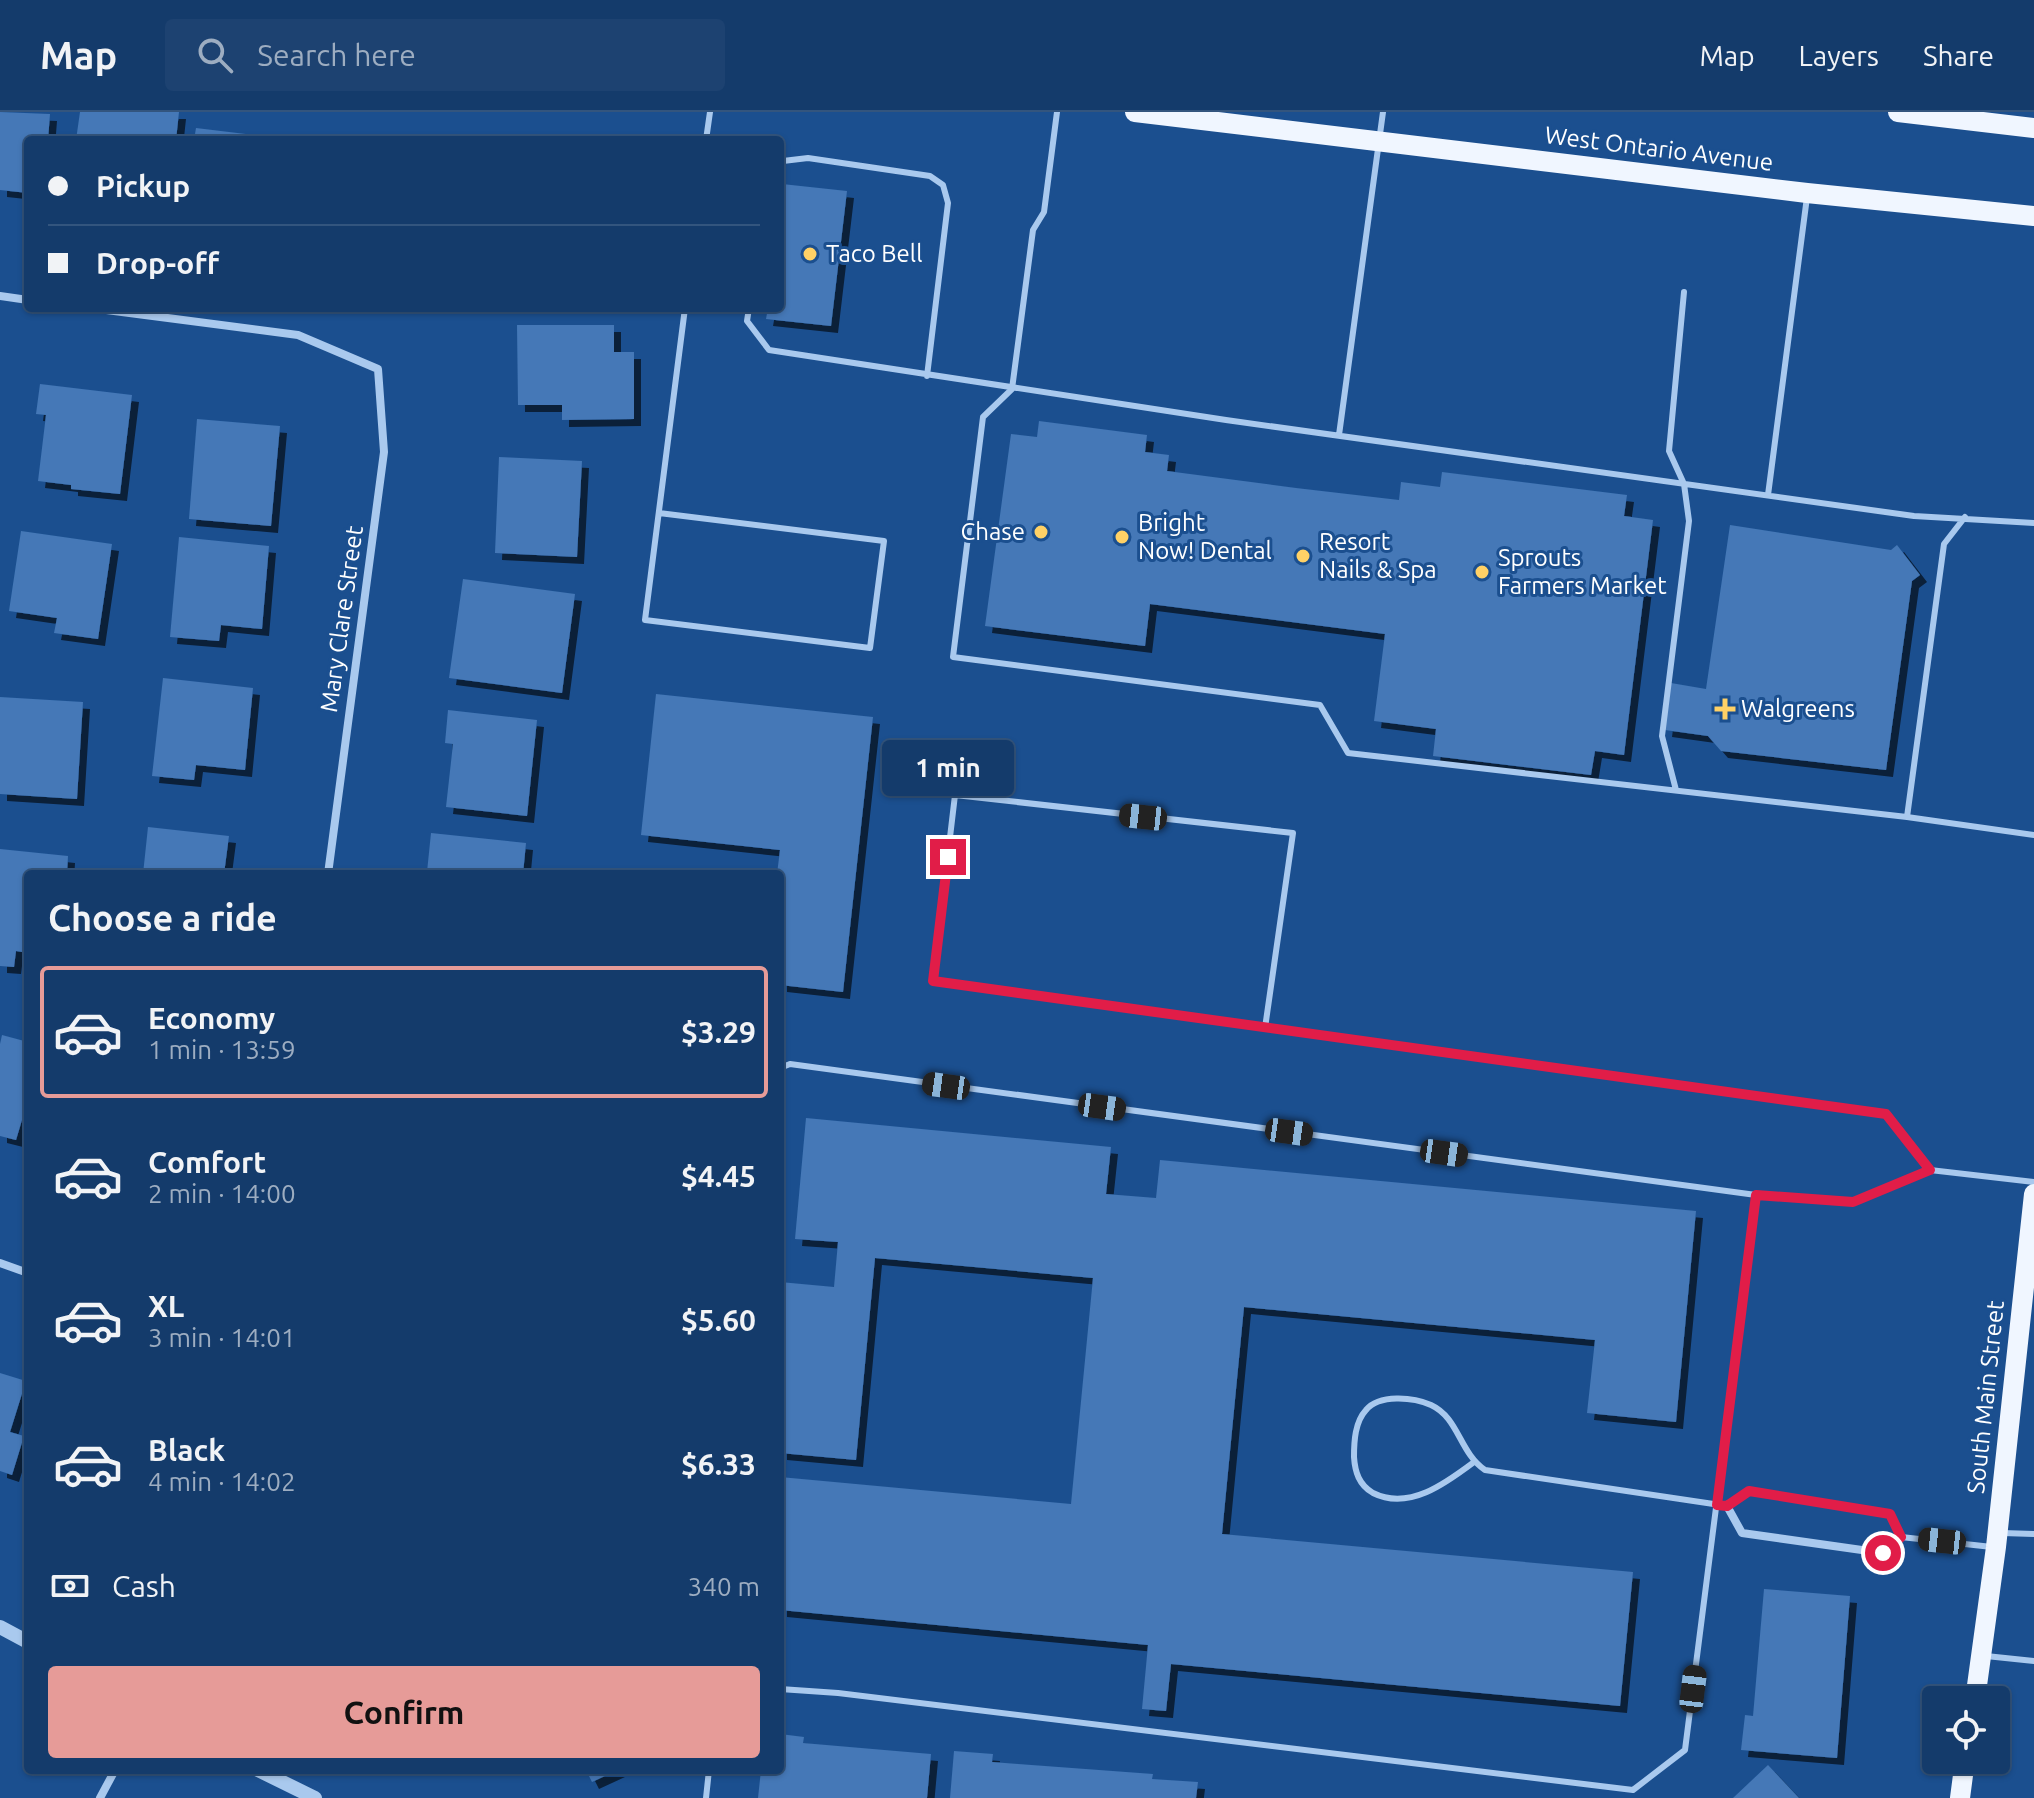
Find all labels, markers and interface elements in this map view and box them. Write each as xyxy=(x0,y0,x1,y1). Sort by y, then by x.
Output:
search box xyxy=(165,19,725,91)
icon: search xyxy=(193,33,237,77)
text: Map xyxy=(40,34,117,76)
text: Search here xyxy=(257,38,416,72)
text: Map xyxy=(1699,40,1755,71)
text: Layers xyxy=(1799,40,1879,71)
text: Share xyxy=(1923,40,1994,71)
street label: West Ontario Avenue xyxy=(1543,121,1775,176)
text: Pickup xyxy=(96,169,190,203)
place label: Taco Bell xyxy=(826,240,922,267)
marker: Taco Bell xyxy=(801,245,819,263)
text: Drop-off xyxy=(96,246,219,280)
place label: Bright Now! Dental xyxy=(1138,509,1272,564)
place label: Chase xyxy=(961,518,1025,545)
street label: Mary Clare Street xyxy=(315,523,368,714)
marker: Chase xyxy=(1032,523,1050,541)
marker: Bright Now! Dental xyxy=(1113,528,1131,546)
place label: Resort Nails & Spa xyxy=(1319,528,1437,583)
place label: Sprouts Farmers Market xyxy=(1498,544,1667,599)
marker: Resort Nails & Spa xyxy=(1294,547,1312,565)
marker: Sprouts Farmers Market xyxy=(1473,563,1491,581)
place label: Walgreens xyxy=(1741,695,1855,722)
marker: Walgreens xyxy=(1716,700,1734,718)
callout: 1 min xyxy=(882,741,1014,797)
text: 1 min xyxy=(915,753,981,782)
car xyxy=(1118,803,1168,831)
route end xyxy=(930,839,966,875)
text: Choose a ride xyxy=(48,897,277,938)
icon: car xyxy=(52,996,124,1068)
text: Economy xyxy=(148,1001,275,1035)
text: $3.29 xyxy=(681,1015,756,1049)
text: 1 min · 13:59 xyxy=(148,1035,296,1064)
car xyxy=(921,1071,971,1101)
car xyxy=(1077,1092,1127,1122)
car xyxy=(1264,1117,1314,1147)
car xyxy=(1419,1138,1469,1168)
icon: car xyxy=(52,1140,124,1212)
text: Comfort xyxy=(148,1145,266,1179)
text: $4.45 xyxy=(681,1159,756,1193)
text: 2 min · 14:00 xyxy=(148,1179,296,1208)
icon: car xyxy=(52,1284,124,1356)
text: XL xyxy=(148,1289,184,1323)
street label: South Main Street xyxy=(1962,1298,2009,1495)
text: $5.60 xyxy=(681,1303,756,1337)
text: 3 min · 14:01 xyxy=(148,1323,296,1352)
icon: car xyxy=(52,1428,124,1500)
text: Black xyxy=(148,1433,225,1467)
text: $6.33 xyxy=(681,1447,756,1481)
text: 4 min · 14:02 xyxy=(148,1467,296,1496)
car xyxy=(1917,1527,1967,1555)
route start xyxy=(1865,1535,1901,1571)
icon: cash xyxy=(48,1564,92,1608)
text: Cash xyxy=(112,1569,176,1603)
text: 340 m xyxy=(688,1572,760,1601)
car xyxy=(1678,1664,1708,1714)
button: Confirm xyxy=(48,1666,760,1758)
map controls xyxy=(1922,1686,2010,1774)
button: locate xyxy=(1922,1686,2010,1774)

